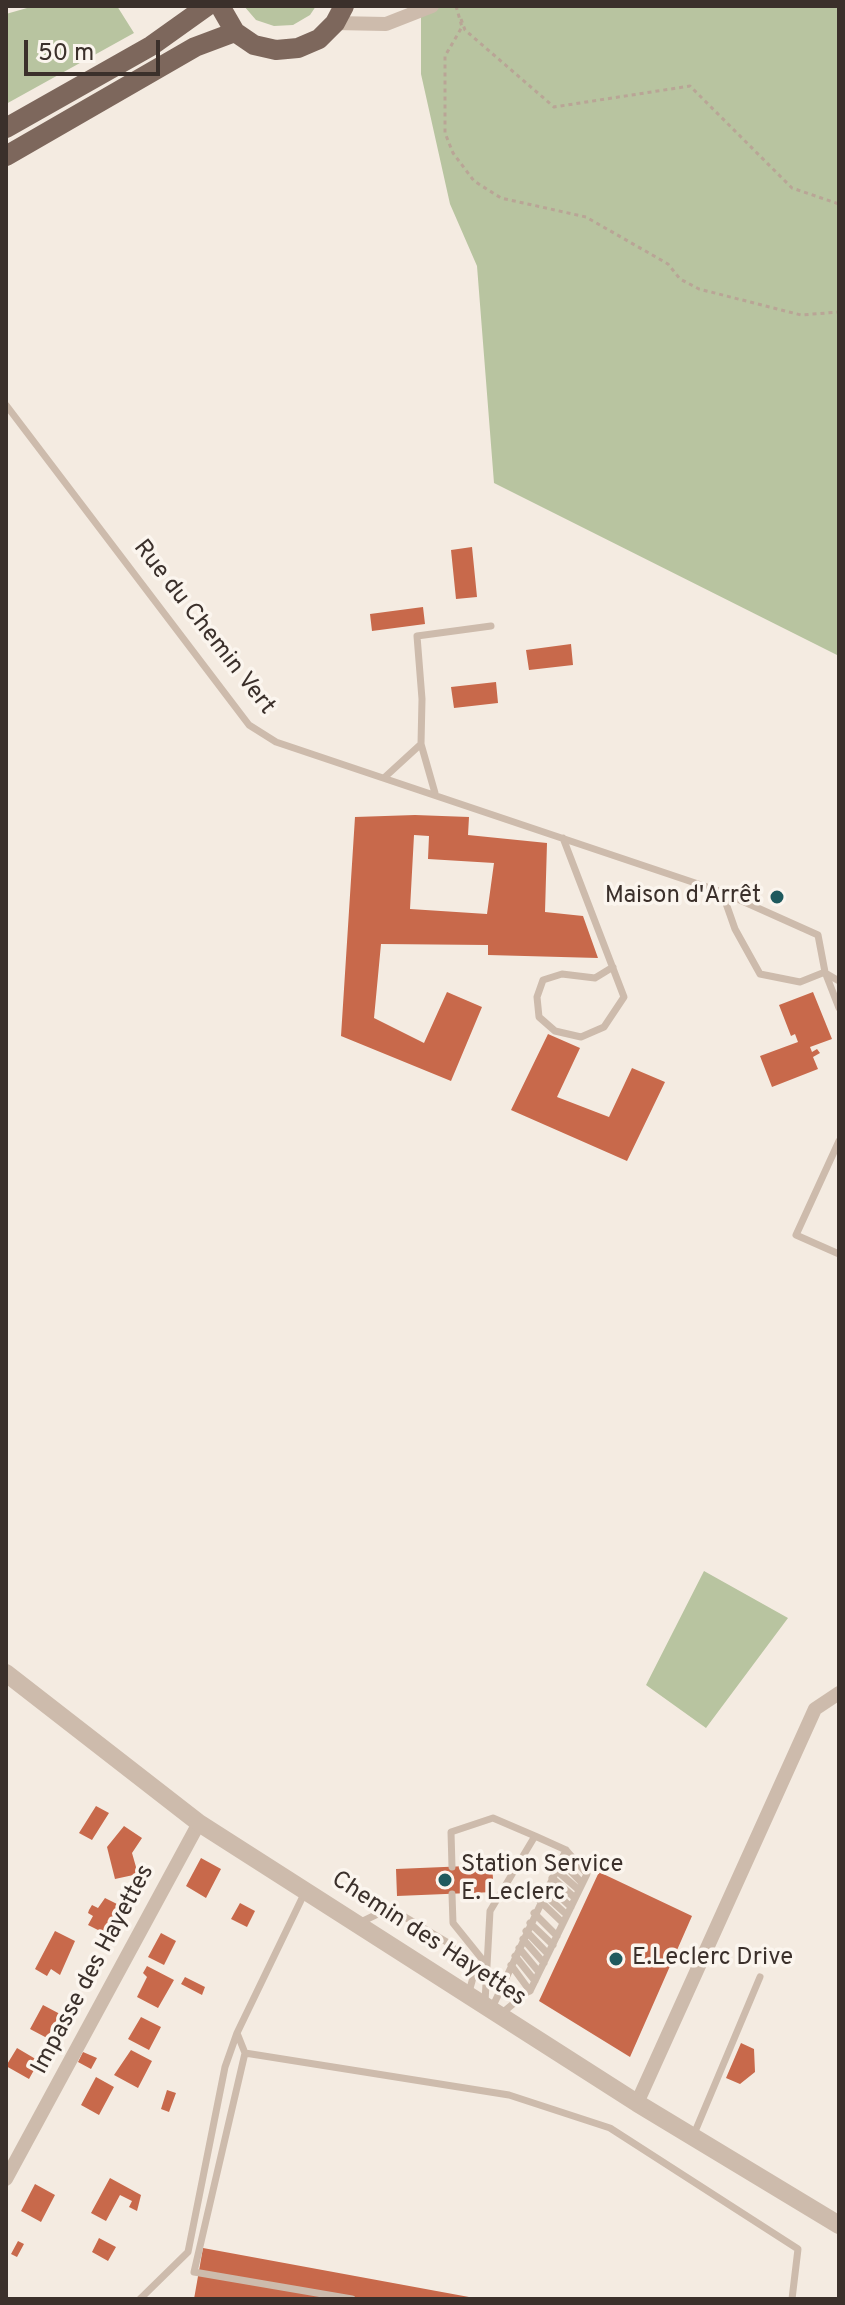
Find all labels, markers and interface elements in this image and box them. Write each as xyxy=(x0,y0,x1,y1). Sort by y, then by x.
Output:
scale bar xyxy=(28,24,164,74)
text: 50 m xyxy=(38,39,94,69)
street label: Rue du Chemin Vert xyxy=(126,535,280,721)
place label: Maison d'Arrêt xyxy=(605,883,761,911)
marker: Maison d'Arrêt xyxy=(768,888,786,906)
place label: Station Service E. Leclerc xyxy=(461,1852,623,1908)
street label: Impasse des Hayettes xyxy=(27,1860,161,2080)
street label: Chemin des Hayettes xyxy=(325,1866,531,2014)
marker: Station Service E. Leclerc xyxy=(436,1871,454,1889)
place label: E.Leclerc Drive xyxy=(632,1945,793,1973)
marker: E.Leclerc Drive xyxy=(607,1950,625,1968)

